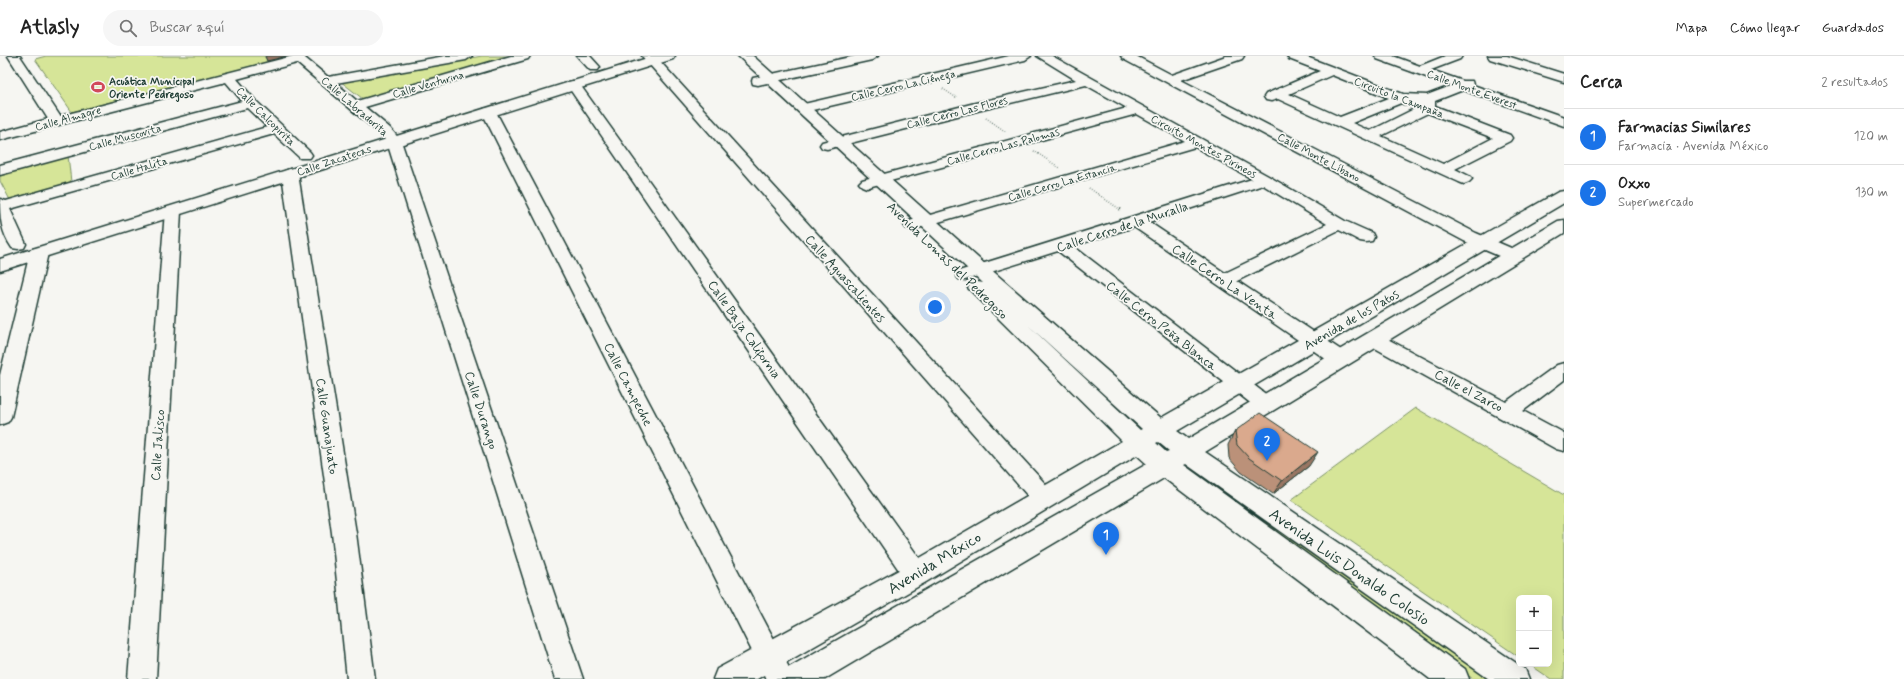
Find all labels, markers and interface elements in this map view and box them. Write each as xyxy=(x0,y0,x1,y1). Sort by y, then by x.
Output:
search box xyxy=(103,10,383,46)
text: Atlasly xyxy=(20,15,79,40)
icon: search xyxy=(117,17,139,39)
text: Buscar aquí xyxy=(149,18,225,38)
text: Mapa xyxy=(1676,19,1708,37)
text: Cómo llegar xyxy=(1730,19,1800,37)
text: Guardados xyxy=(1822,19,1884,37)
street label: Calle Cerro La Ciénega xyxy=(850,67,957,107)
street label: Calle Monte Everest xyxy=(1425,67,1519,113)
street label: Calle Venturina xyxy=(391,68,465,102)
text: Cerca xyxy=(1580,71,1623,93)
street label: Calle Labradorita xyxy=(318,74,391,140)
street label: Circuito la Campaña xyxy=(1352,74,1446,122)
text: 2 resultados xyxy=(1821,74,1888,91)
place label: Acuática Municipal Oriente Pedregoso xyxy=(109,75,195,103)
sports icon: Acuática Municipal Oriente Pedregoso xyxy=(90,79,106,95)
street label: Calle Calcopirita xyxy=(233,84,298,149)
street label: Calle Cerro Las Flores xyxy=(905,94,1009,132)
street label: Calle Almagre xyxy=(34,103,103,135)
street label: Circuito Montes Pirineos xyxy=(1148,112,1259,182)
text: Farmacias Similares xyxy=(1618,118,1751,138)
street label: Calle Muscovita xyxy=(87,122,163,154)
street label: Calle Cerro Las Palomas xyxy=(945,125,1061,169)
text: 1 xyxy=(1590,128,1596,145)
text: 120 m xyxy=(1854,128,1888,145)
street label: Calle Monte Líbano xyxy=(1275,130,1363,186)
text: Farmacia · Avenida México xyxy=(1618,138,1768,155)
street label: Calle Zacatecas xyxy=(295,142,374,180)
street label: Calle Halita xyxy=(109,154,170,184)
street label: Calle Cerro La Estancia xyxy=(1007,161,1118,205)
text: Oxxo xyxy=(1618,174,1650,194)
text: 2 xyxy=(1590,184,1596,201)
text: 130 m xyxy=(1855,184,1888,201)
text: Supermercado xyxy=(1618,194,1694,211)
street label: Calle Cerro de la Muralla xyxy=(1054,198,1190,257)
street label: Avenida Lomas del Pedregoso xyxy=(882,199,1011,324)
street label: Calle Aguascalientes xyxy=(801,231,889,327)
street label: Calle Cerro La Venta xyxy=(1168,241,1280,324)
street label: Calle Baja California xyxy=(702,277,784,384)
street label: Calle Cerro Peña Blanca xyxy=(1102,277,1220,375)
street label: Avenida de los Patos xyxy=(1301,286,1403,355)
your location xyxy=(925,297,945,317)
street label: Calle Campeche xyxy=(599,340,656,429)
street label: Calle el Zarco xyxy=(1431,366,1505,416)
street label: Calle Durango xyxy=(460,369,501,452)
street label: Calle Guanajuato xyxy=(311,377,342,475)
street label: Calle Jalisco xyxy=(148,408,170,481)
pin: 2 xyxy=(1254,428,1280,461)
street label: Avenida Luis Donaldo Colosio xyxy=(1265,504,1434,631)
pin: 1 xyxy=(1093,522,1119,555)
street label: Avenida México xyxy=(884,527,986,600)
map controls xyxy=(1516,595,1552,667)
button: + xyxy=(1516,595,1552,631)
button: − xyxy=(1516,631,1552,667)

